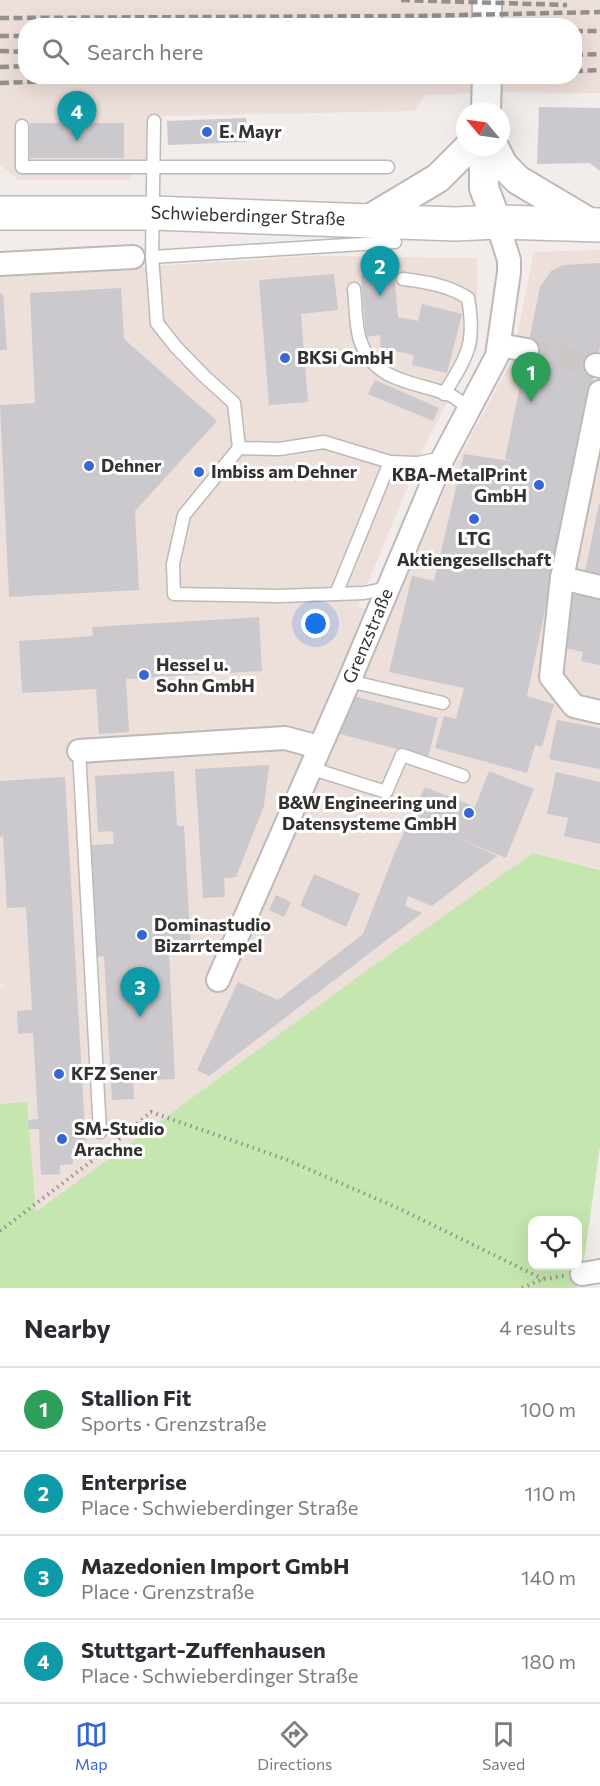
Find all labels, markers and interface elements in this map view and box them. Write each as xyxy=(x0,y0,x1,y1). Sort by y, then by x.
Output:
search box xyxy=(18,18,582,84)
icon: search xyxy=(39,35,72,68)
text: Search here xyxy=(87,38,203,65)
pin: 4 xyxy=(58,92,97,141)
north arrow xyxy=(456,102,510,156)
place label: E. Mayr xyxy=(219,120,282,142)
marker: E. Mayr xyxy=(200,125,214,139)
street label: Schwieberdinger Straße xyxy=(150,201,346,229)
pin: 2 xyxy=(360,246,400,296)
place label: BKSi GmbH xyxy=(297,346,394,368)
marker: BKSi GmbH xyxy=(278,351,292,365)
pin: 1 xyxy=(512,352,550,402)
place label: Dehner xyxy=(101,454,162,476)
marker: Dehner xyxy=(82,459,96,473)
place label: Imbiss am Dehner xyxy=(211,460,358,482)
place label: KBA-MetalPrint GmbH xyxy=(392,463,527,506)
marker: Imbiss am Dehner xyxy=(192,465,206,479)
marker: KBA-MetalPrint GmbH xyxy=(532,478,546,492)
marker: LTG Aktiengesellschaft xyxy=(467,512,481,526)
place label: LTG Aktiengesellschaft xyxy=(397,527,552,570)
street label: Grenzstraße xyxy=(337,585,397,686)
your location xyxy=(301,609,330,638)
place label: Hessel u. Sohn GmbH xyxy=(156,653,255,696)
marker: Hessel u. Sohn GmbH xyxy=(137,668,151,682)
place label: B&W Engineering und Datensysteme GmbH xyxy=(278,791,457,834)
marker: B&W Engineering und Datensysteme GmbH xyxy=(462,806,476,820)
place label: Dominastudio Bizarrtempel xyxy=(154,913,271,956)
marker: Dominastudio Bizarrtempel xyxy=(135,928,149,942)
pin: 3 xyxy=(120,968,160,1017)
place label: KFZ Sener xyxy=(71,1062,158,1084)
marker: KFZ Sener xyxy=(52,1067,66,1081)
place label: SM-Studio Arachne xyxy=(74,1117,165,1160)
marker: SM-Studio Arachne xyxy=(55,1132,69,1146)
map controls xyxy=(528,1216,582,1270)
button: locate xyxy=(528,1216,582,1270)
text: Nearby xyxy=(24,1312,111,1343)
text: 4 results xyxy=(499,1315,576,1339)
text: Stallion Fit xyxy=(81,1384,191,1411)
text: 1 xyxy=(39,1397,48,1421)
text: 100 m xyxy=(520,1397,576,1421)
text: Sports · Grenzstraße xyxy=(81,1411,267,1435)
text: Enterprise xyxy=(81,1468,187,1495)
text: 2 xyxy=(38,1481,49,1505)
text: 110 m xyxy=(525,1481,576,1505)
text: Place · Schwieberdinger Straße xyxy=(81,1495,358,1519)
text: Mazedonien Import GmbH xyxy=(81,1552,349,1579)
text: 3 xyxy=(38,1565,49,1589)
text: 140 m xyxy=(521,1565,576,1589)
text: Place · Grenzstraße xyxy=(81,1579,254,1603)
text: Stuttgart-Zuffenhausen xyxy=(81,1636,326,1663)
text: 4 xyxy=(37,1649,50,1673)
text: 180 m xyxy=(521,1649,576,1673)
text: Place · Schwieberdinger Straße xyxy=(81,1663,358,1687)
tab: Map xyxy=(75,1718,108,1773)
tab: Directions xyxy=(257,1718,332,1773)
tab: Saved xyxy=(482,1718,525,1773)

